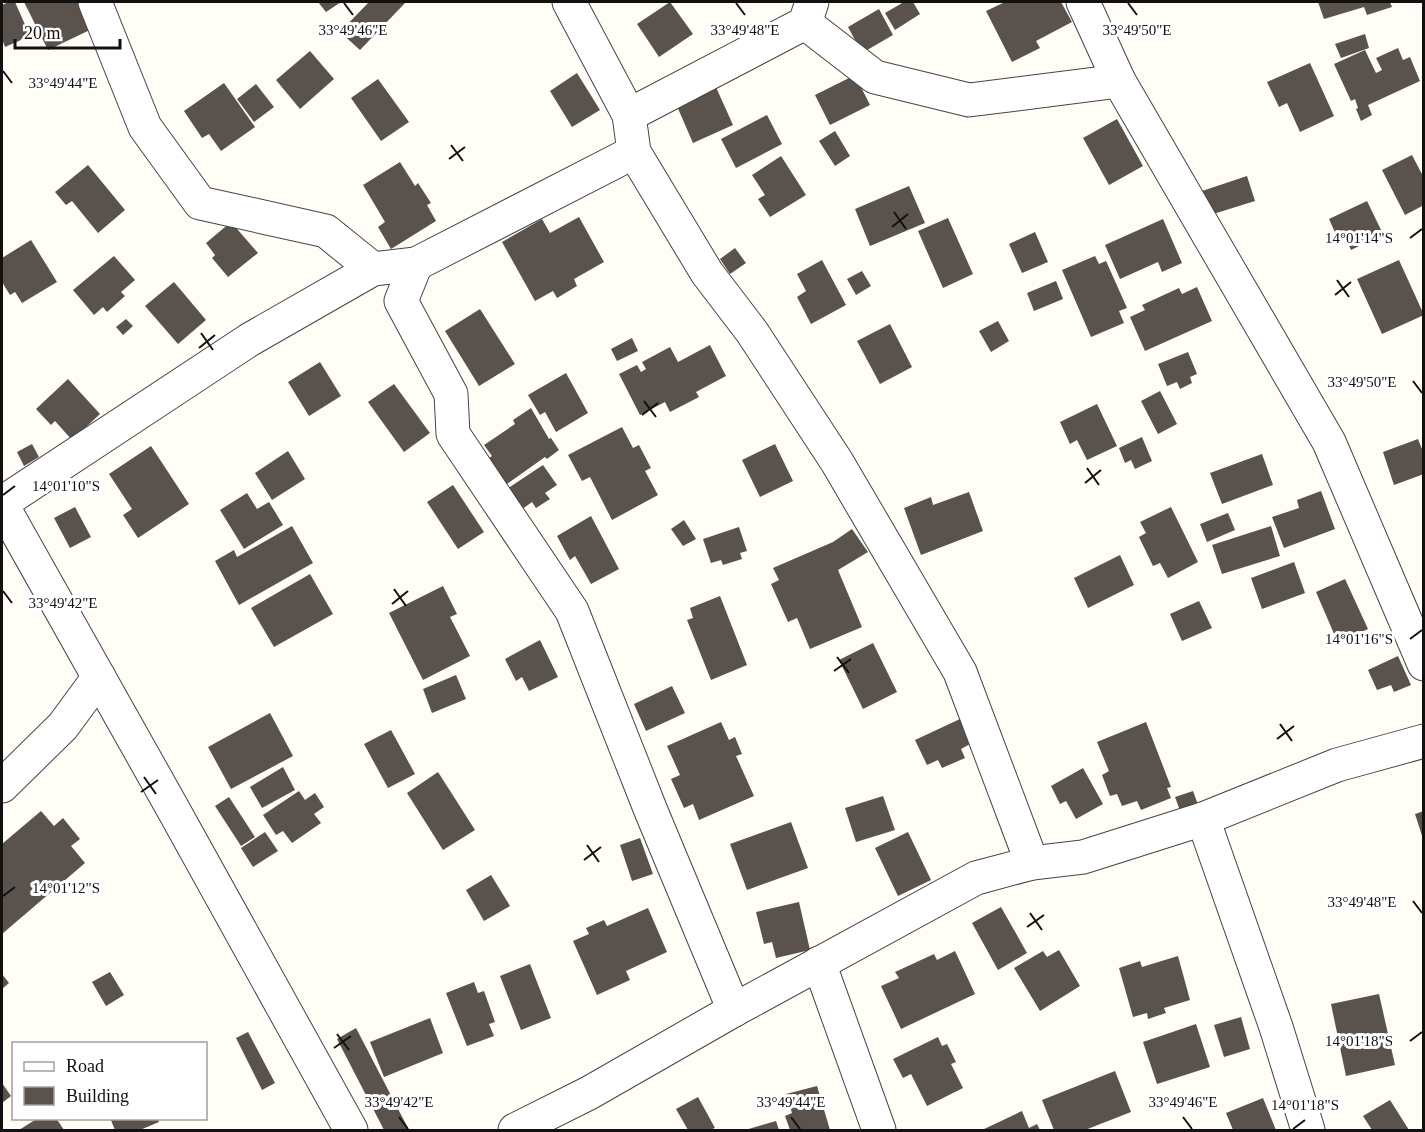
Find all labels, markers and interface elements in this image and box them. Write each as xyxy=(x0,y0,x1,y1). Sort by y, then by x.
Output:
scale bar xyxy=(15,12,120,50)
text: 33°49'46"E xyxy=(319,22,388,38)
text: 33°49'48"E xyxy=(711,22,780,38)
text: 33°49'50"E xyxy=(1103,22,1172,38)
text: 20 m xyxy=(24,23,61,43)
text: 33°49'44"E xyxy=(29,75,98,91)
text: 14°01'14"S xyxy=(1325,230,1393,246)
text: 33°49'50"E xyxy=(1328,374,1397,390)
text: 14°01'10"S xyxy=(32,478,100,494)
text: 33°49'42"E xyxy=(29,595,98,611)
text: 14°01'16"S xyxy=(1325,631,1393,647)
text: 14°01'12"S xyxy=(32,880,100,896)
text: 33°49'48"E xyxy=(1328,894,1397,910)
text: 14°01'18"S xyxy=(1325,1033,1393,1049)
legend xyxy=(12,1042,207,1120)
text: Road xyxy=(66,1056,104,1076)
text: Building xyxy=(66,1086,129,1106)
text: 33°49'42"E xyxy=(365,1094,434,1110)
text: 33°49'44"E xyxy=(757,1094,826,1110)
text: 33°49'46"E xyxy=(1149,1094,1218,1110)
text: 14°01'18"S xyxy=(1271,1097,1339,1113)

